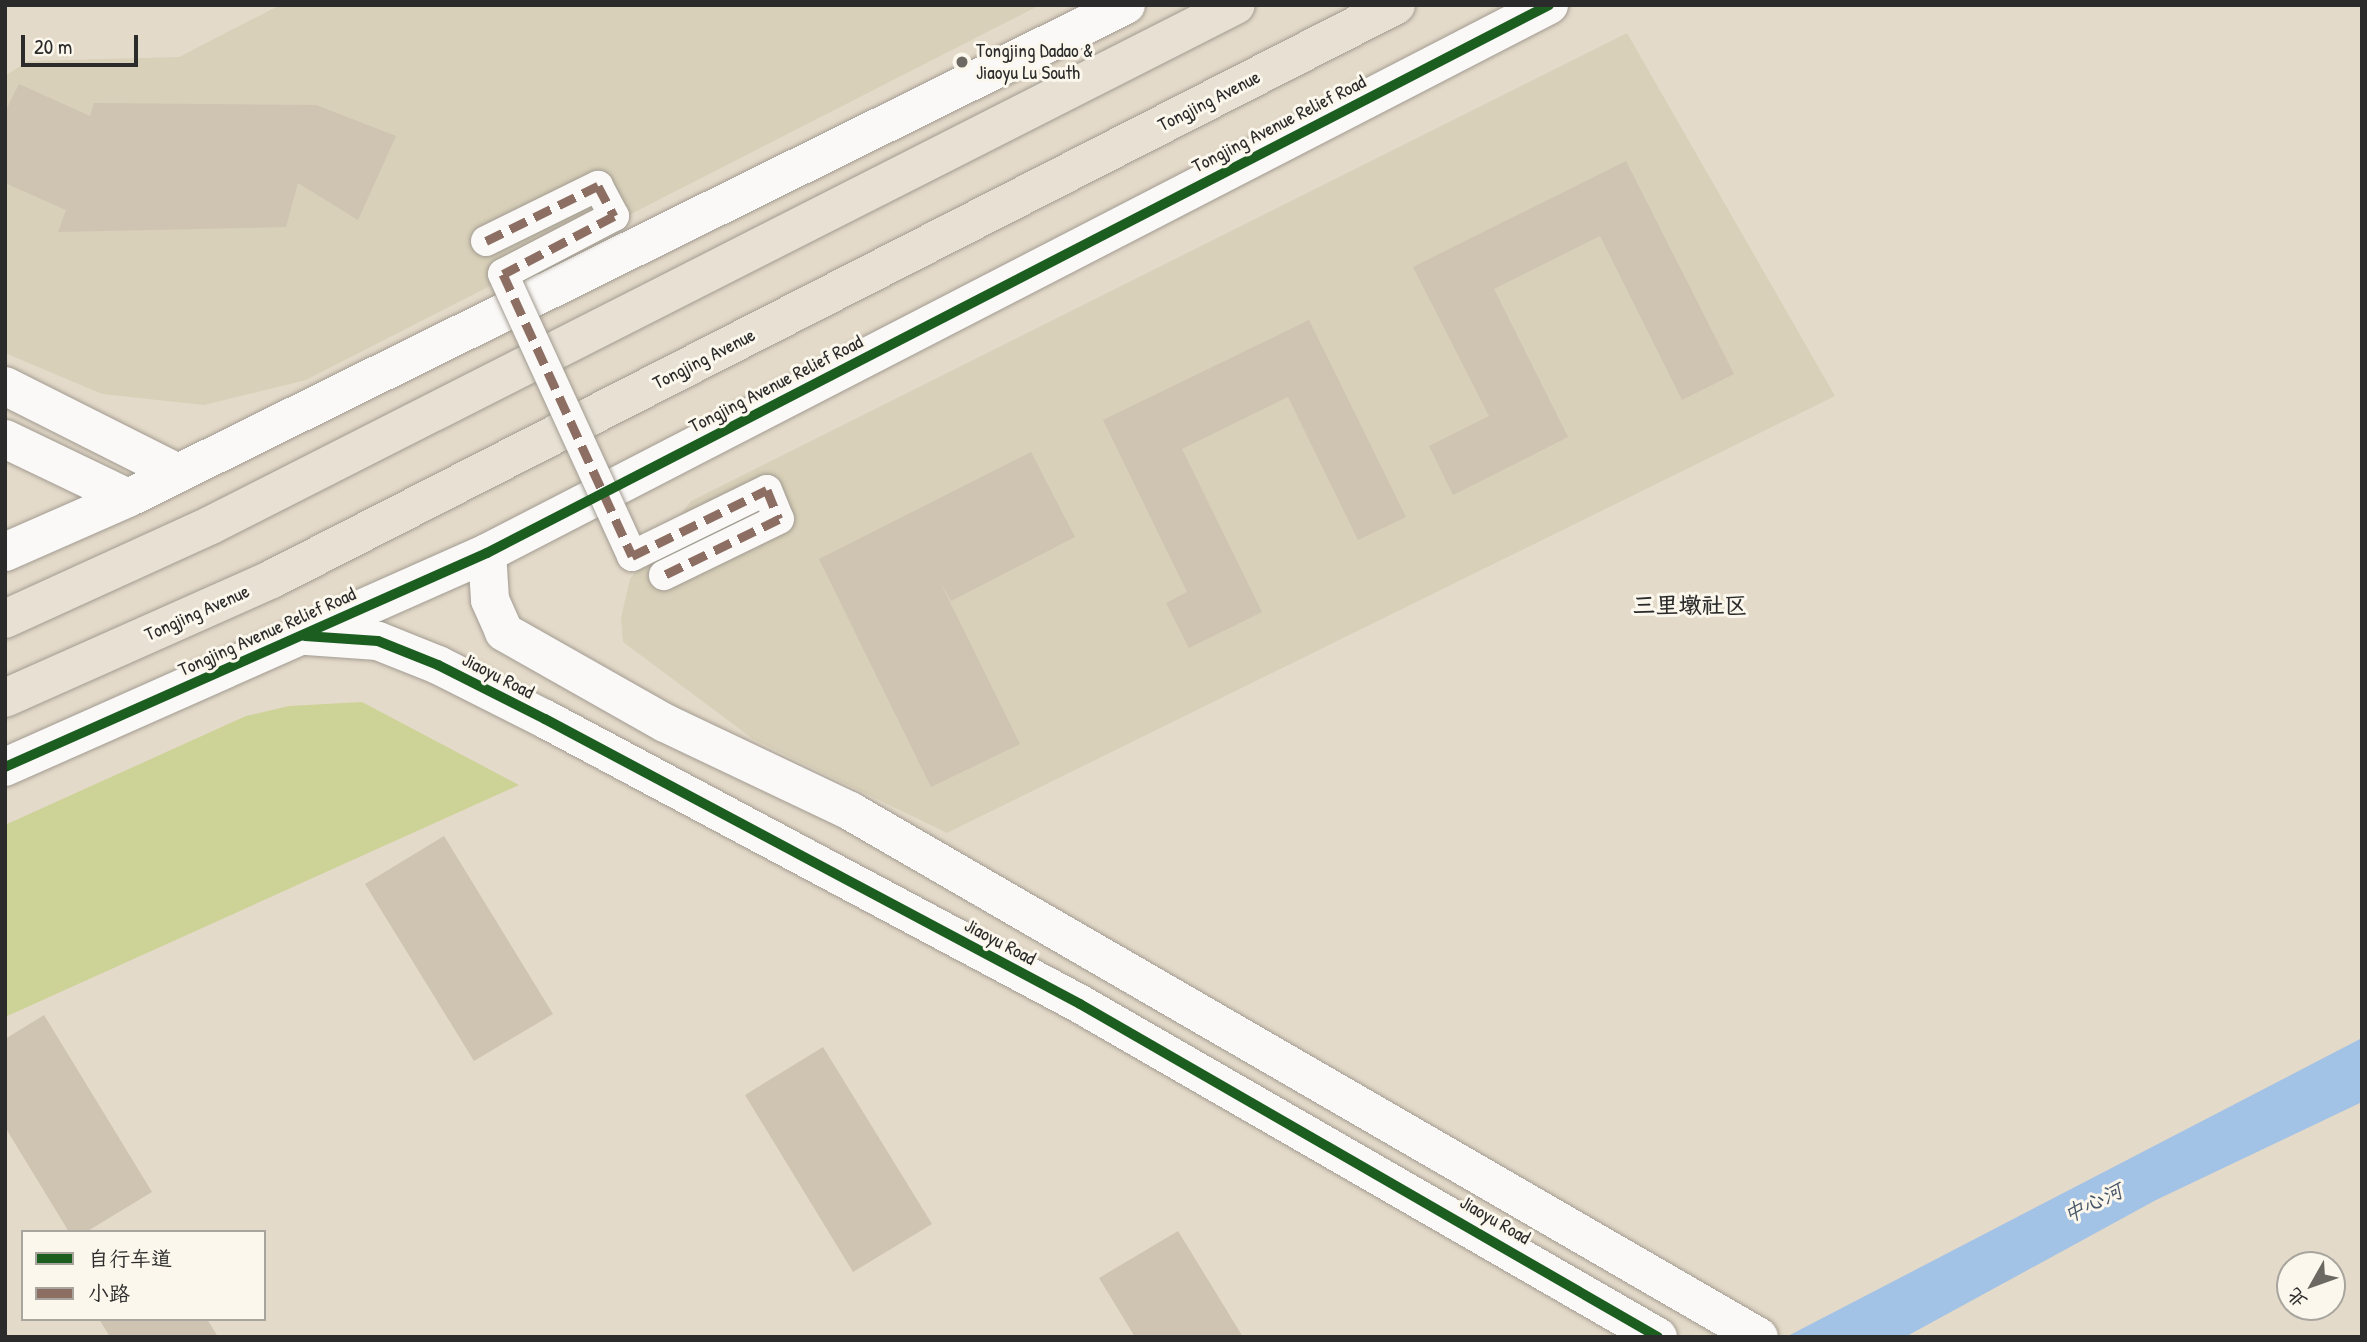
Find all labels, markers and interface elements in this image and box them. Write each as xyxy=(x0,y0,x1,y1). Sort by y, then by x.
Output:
scale bar xyxy=(24,21,142,65)
text: 20 m xyxy=(34,32,72,61)
place label: Tongjing Dadao & Jiaoyu Lu South xyxy=(976,40,1093,84)
marker: Tongjing Dadao & Jiaoyu Lu South xyxy=(954,54,970,70)
street label: Tongjing Avenue xyxy=(1154,65,1264,137)
street label: Tongjing Avenue Relief Road xyxy=(1188,70,1370,178)
street label: Tongjing Avenue xyxy=(649,323,759,395)
street label: Tongjing Avenue Relief Road xyxy=(685,330,867,438)
street label: Tongjing Avenue xyxy=(141,580,253,646)
street label: Tongjing Avenue Relief Road xyxy=(175,583,359,681)
district label: 三里墩社区 xyxy=(1633,591,1747,619)
street label: Jiaoyu Road xyxy=(458,648,538,704)
street label: Jiaoyu Road xyxy=(960,914,1040,970)
water label: 中心河 xyxy=(2059,1178,2127,1228)
street label: Jiaoyu Road xyxy=(1456,1191,1534,1249)
legend xyxy=(21,1230,266,1321)
text: 自行车道 xyxy=(88,1244,172,1273)
north arrow xyxy=(2276,1251,2346,1321)
text: 小路 xyxy=(88,1279,130,1308)
text: 北 xyxy=(2280,1283,2313,1314)

